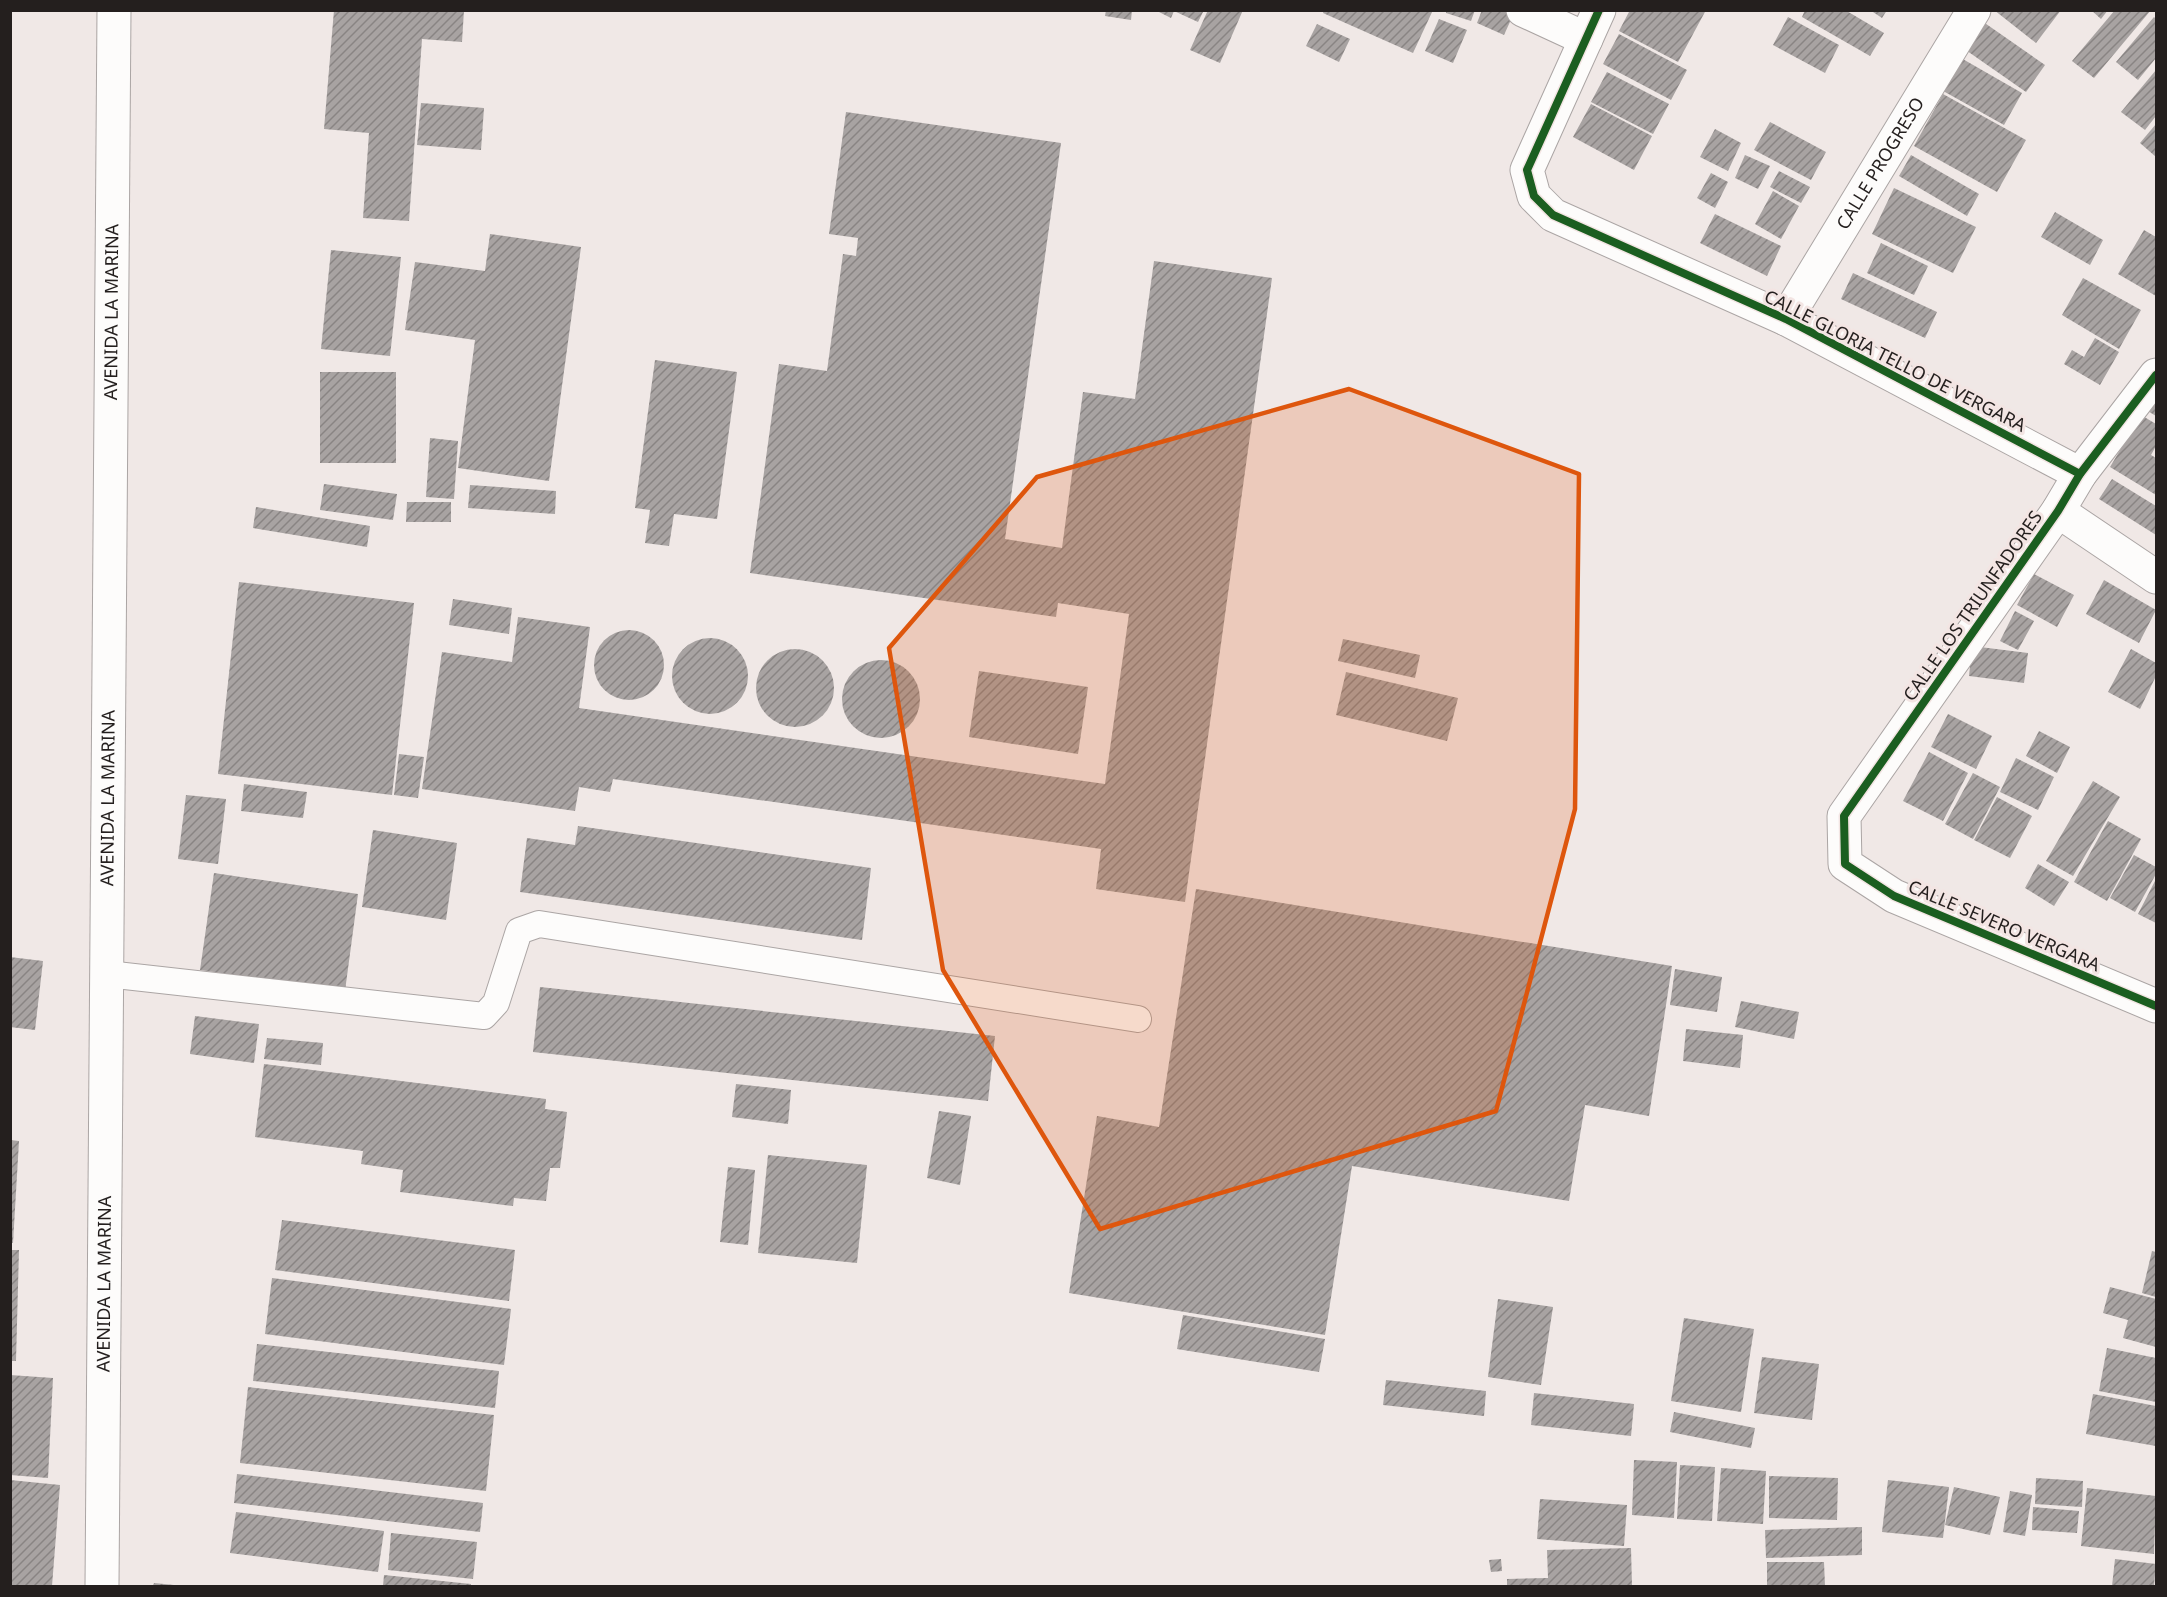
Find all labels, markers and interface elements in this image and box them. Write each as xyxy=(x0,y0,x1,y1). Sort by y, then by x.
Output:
street label: CALLE PROGRESO xyxy=(1830,92,1929,234)
street label: AVENIDA LA MARINA xyxy=(98,223,123,400)
street label: CALLE GLORIA TELLO DE VERGARA xyxy=(1761,283,2031,437)
street label: CALLE LOS TRIUNFADORES xyxy=(1897,505,2047,705)
street label: AVENIDA LA MARINA xyxy=(94,709,120,886)
street label: CALLE SEVERO VERGARA xyxy=(1905,874,2105,977)
street label: AVENIDA LA MARINA xyxy=(91,1195,116,1372)

